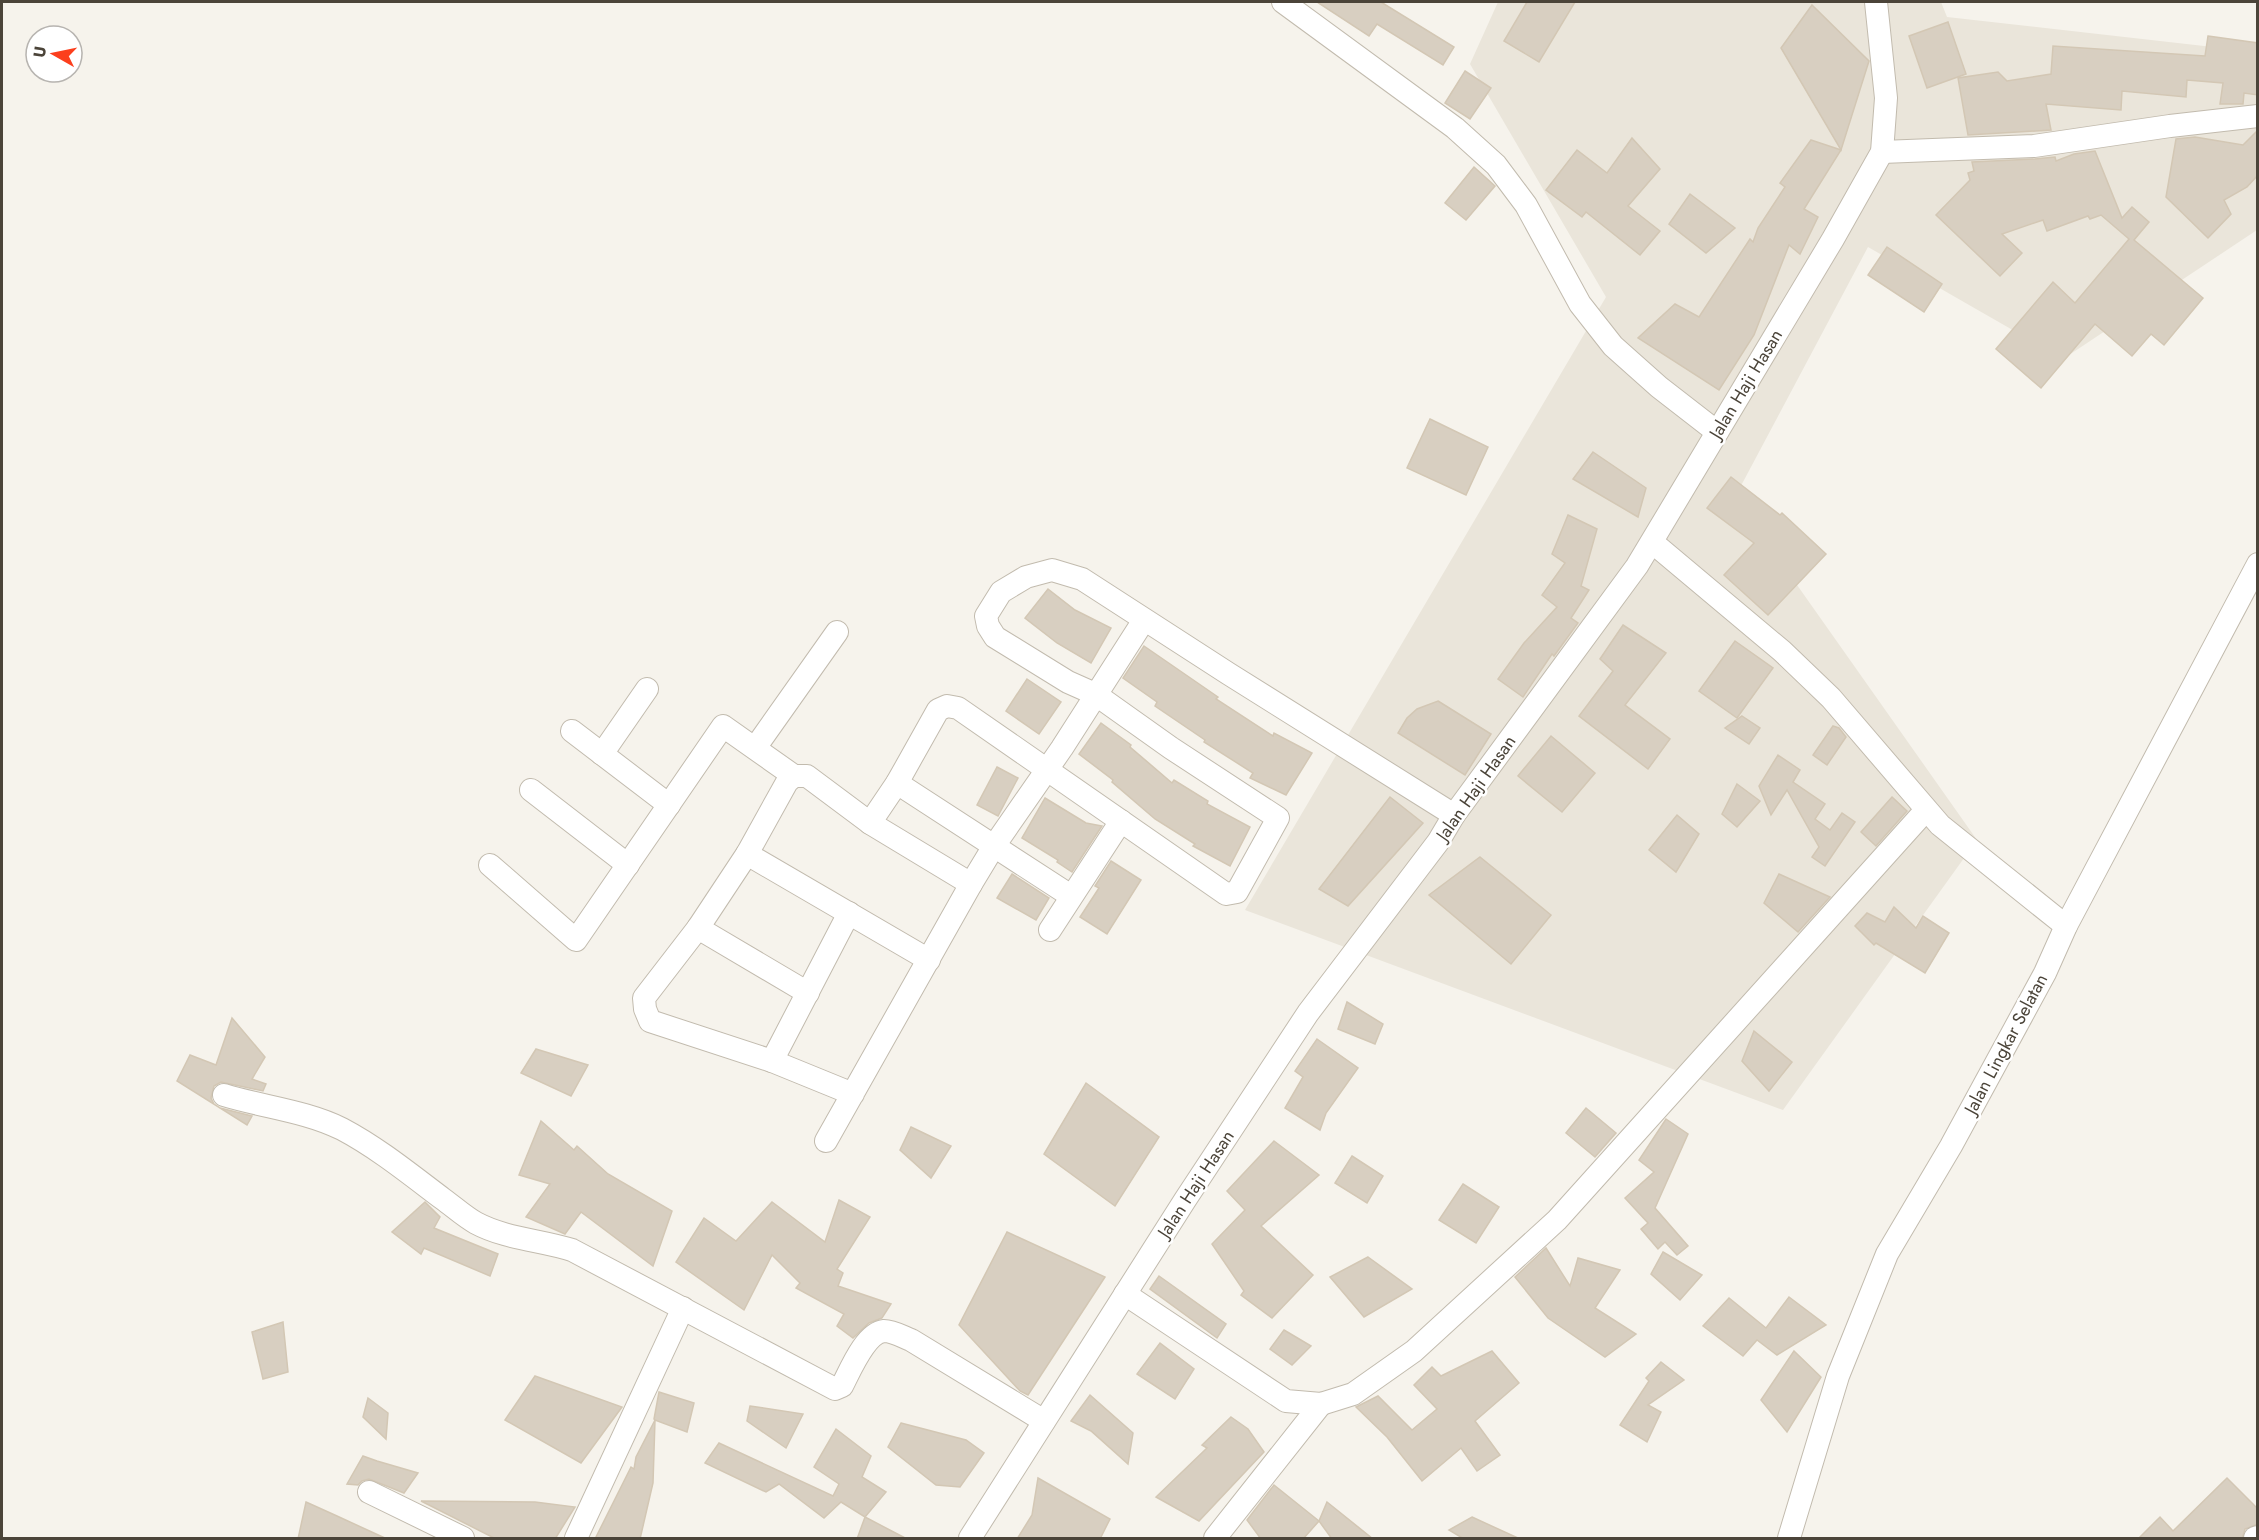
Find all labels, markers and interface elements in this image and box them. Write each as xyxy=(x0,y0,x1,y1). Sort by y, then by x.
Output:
north arrow xyxy=(24,24,84,84)
text: U xyxy=(27,44,52,59)
street label: Jalan Haji Hasan xyxy=(1702,324,1789,445)
street label: Jalan Haji Hasan xyxy=(1429,730,1522,848)
street label: Jalan Lingkar Selatan xyxy=(1957,969,2054,1121)
street label: Jalan Haji Hasan xyxy=(1150,1125,1241,1245)

